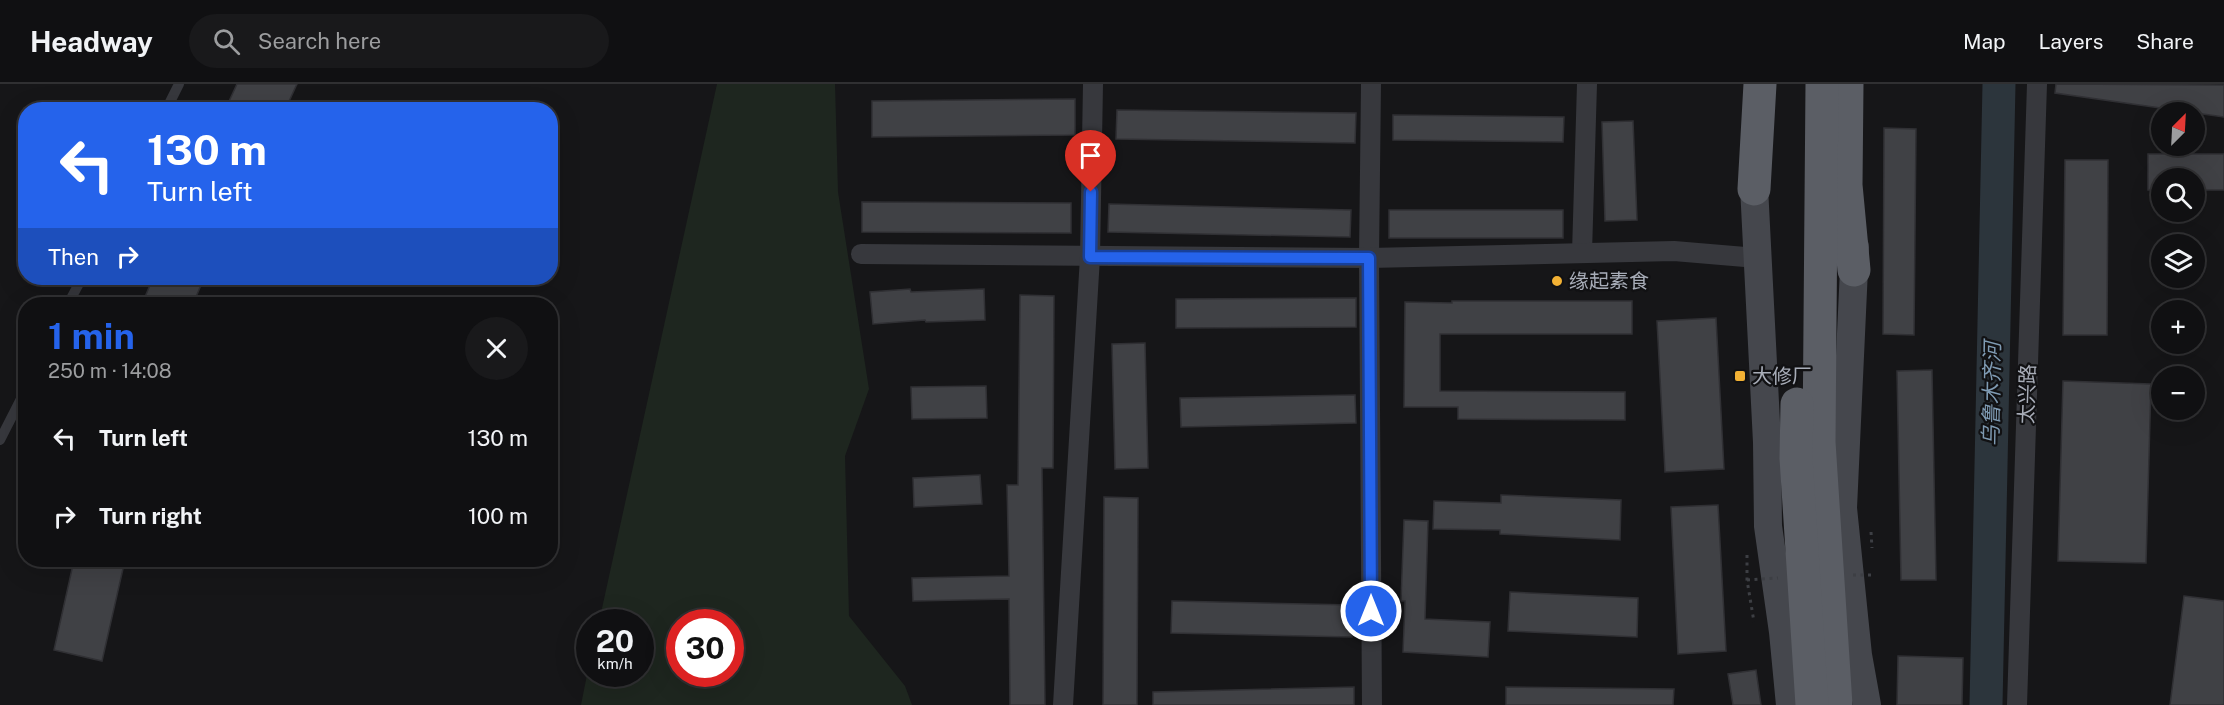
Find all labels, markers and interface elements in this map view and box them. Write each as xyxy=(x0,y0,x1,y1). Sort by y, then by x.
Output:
search box xyxy=(189,14,609,68)
text: Headway xyxy=(30,25,153,58)
icon: search xyxy=(210,25,243,58)
text: Search here xyxy=(258,28,381,54)
text: Map xyxy=(1963,29,2006,54)
text: Layers xyxy=(2039,29,2103,54)
text: Share xyxy=(2136,29,2194,54)
north arrow xyxy=(2151,102,2205,156)
map controls xyxy=(2151,102,2205,420)
text: 130 m xyxy=(147,125,267,174)
icon: left xyxy=(48,126,126,204)
pin xyxy=(1065,130,1116,192)
icon: arrive xyxy=(1074,139,1107,172)
button: search xyxy=(2151,168,2205,222)
text: Turn left xyxy=(147,175,253,207)
button: layers xyxy=(2151,234,2205,288)
icon: right xyxy=(111,240,144,273)
text: Then xyxy=(48,244,99,270)
place label: 缘起素食 xyxy=(1569,269,1649,293)
marker: 缘起素食 xyxy=(1550,274,1564,288)
button: + xyxy=(2151,300,2205,354)
text: 1 min xyxy=(48,315,135,357)
button: close xyxy=(465,317,528,380)
water label: 乌鲁木齐河 xyxy=(1978,337,2005,447)
text: 250 m · 14:08 xyxy=(48,359,172,383)
place label: 大修厂 xyxy=(1752,364,1812,388)
street label: 太兴路 xyxy=(2014,364,2040,424)
button: − xyxy=(2151,366,2205,420)
marker: 大修厂 xyxy=(1733,369,1747,383)
icon: left xyxy=(48,422,81,455)
text: Turn left xyxy=(99,425,188,451)
text: 130 m xyxy=(467,425,528,451)
icon: right xyxy=(48,500,81,533)
text: Turn right xyxy=(99,503,202,529)
text: 100 m xyxy=(468,503,528,529)
position arrow xyxy=(1339,579,1403,643)
speed limit sign: 30 xyxy=(666,609,744,687)
text: 20 xyxy=(596,623,634,659)
text: km/h xyxy=(597,655,633,672)

